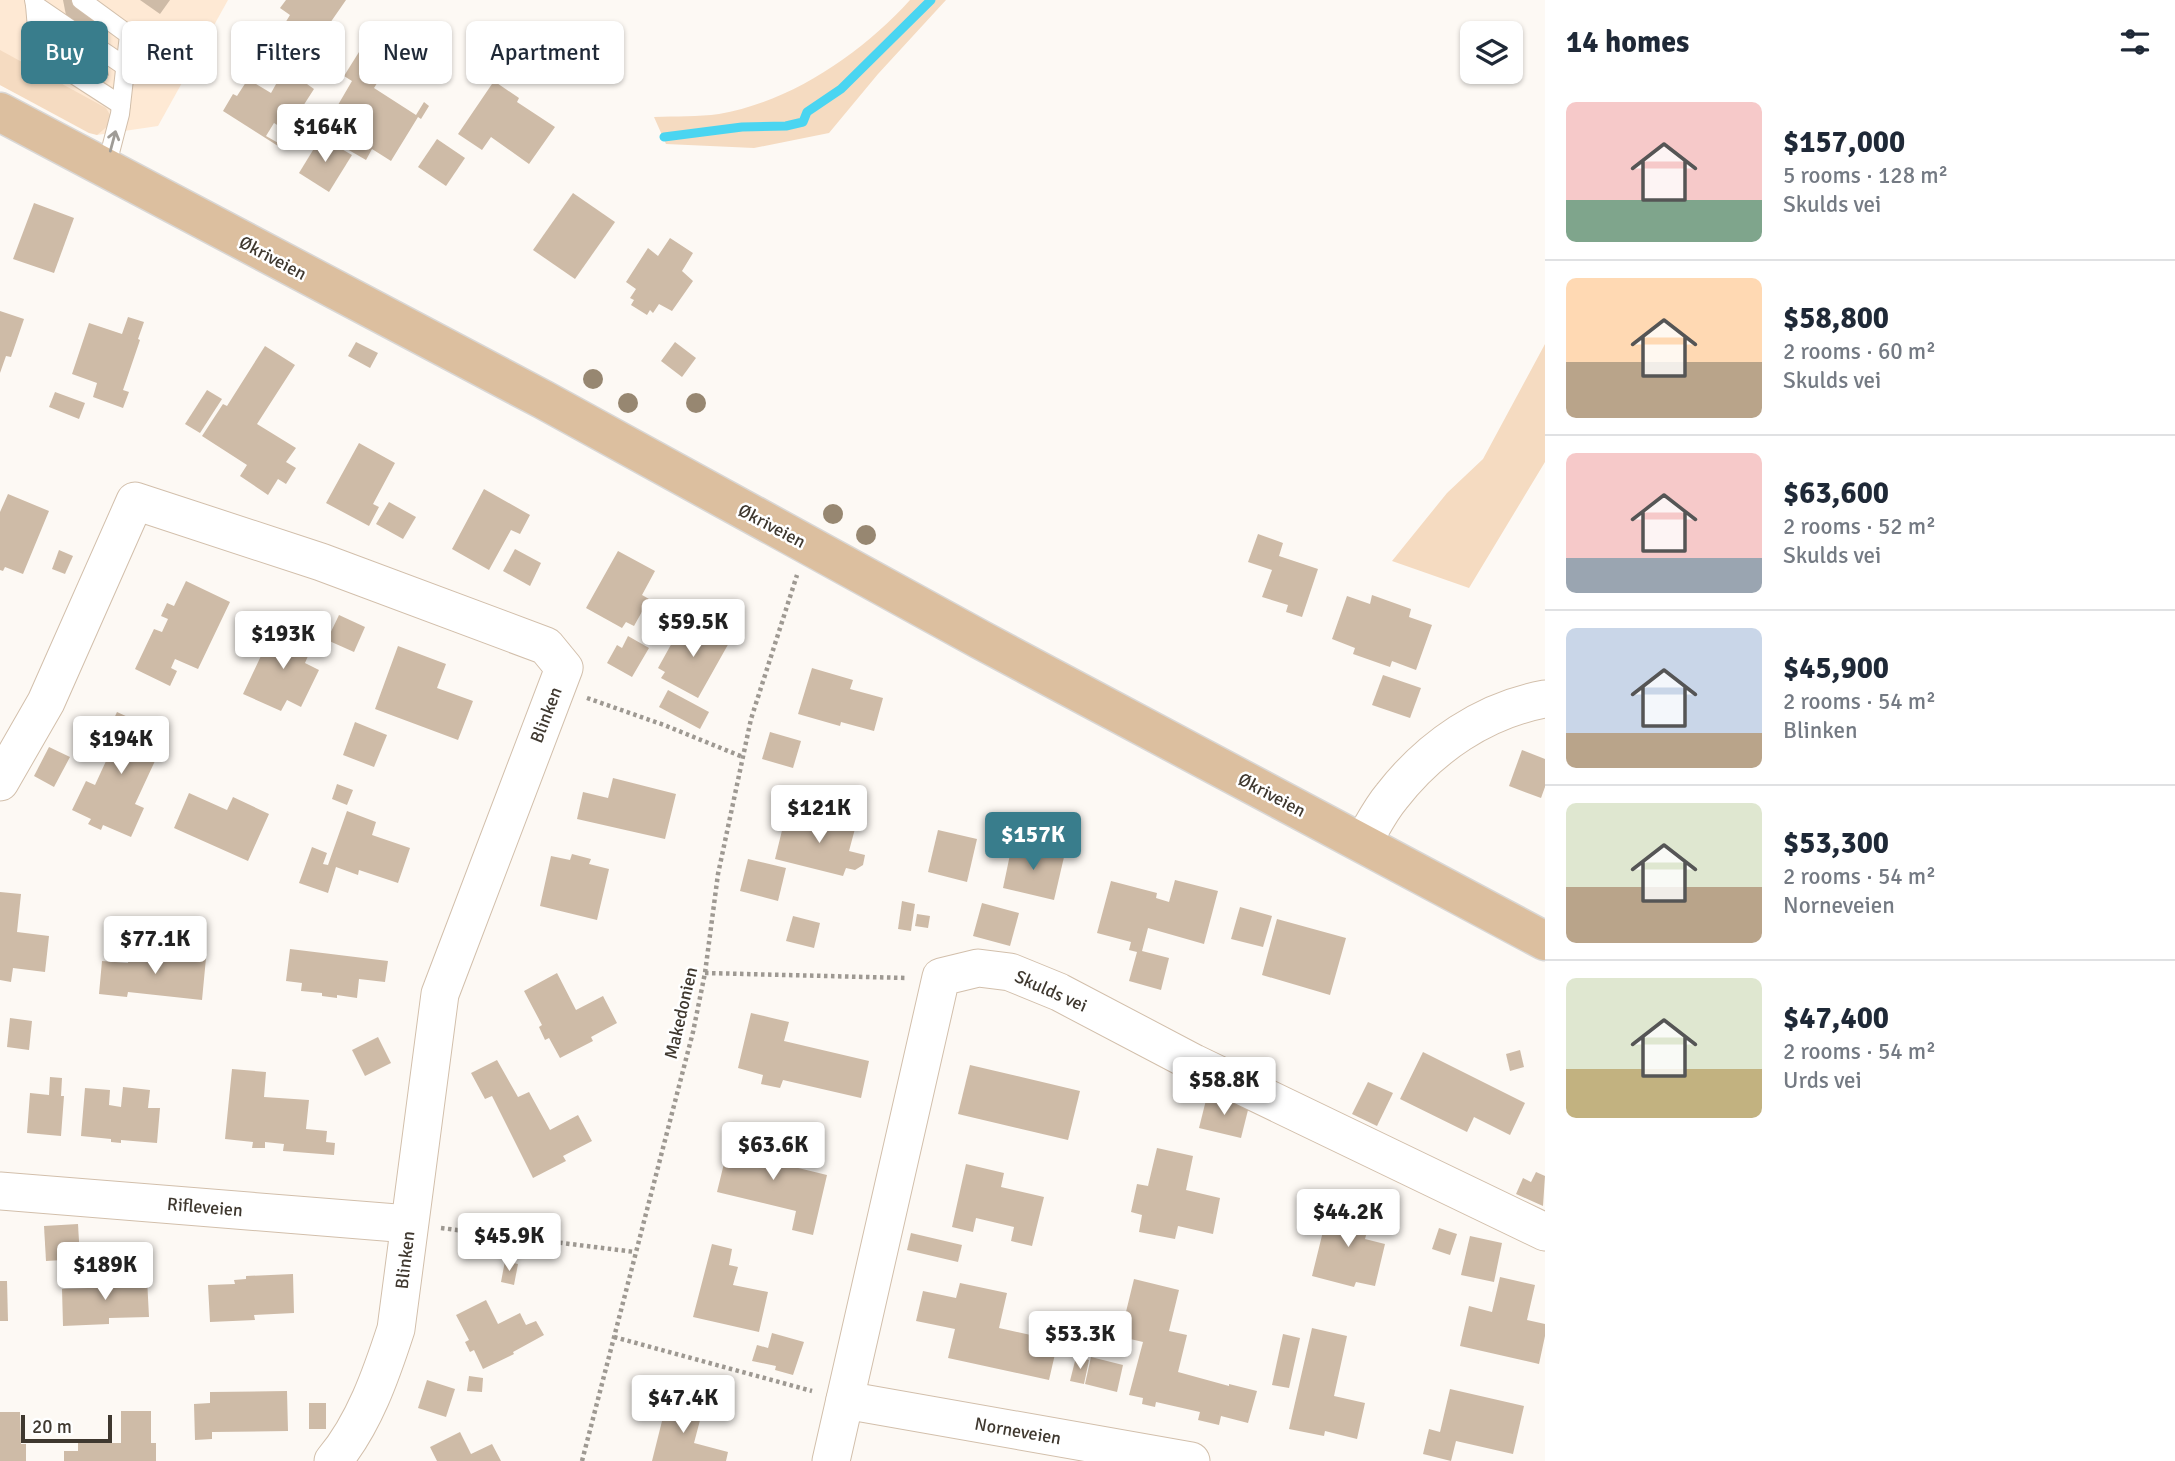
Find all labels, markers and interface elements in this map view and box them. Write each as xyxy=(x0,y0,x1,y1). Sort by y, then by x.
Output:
chip: Buy xyxy=(21,21,108,84)
chip: Rent xyxy=(122,21,217,84)
chip: Filters xyxy=(231,21,345,84)
chip: New xyxy=(359,21,452,84)
chip: Apartment xyxy=(466,21,624,84)
map controls xyxy=(1460,21,1523,84)
button: layers xyxy=(1460,21,1523,84)
icon: filters xyxy=(2116,23,2154,61)
text: 14 homes xyxy=(1566,24,1689,61)
pin: $164K xyxy=(276,104,374,164)
text: $164K xyxy=(293,112,357,141)
text: $157,000 xyxy=(1783,124,1905,161)
one-way arrow xyxy=(107,130,120,153)
icon: home xyxy=(1622,130,1706,214)
text: 5 rooms · 128 m² xyxy=(1783,161,1948,190)
text: Skulds vei xyxy=(1783,190,1881,219)
street label: Økriveien xyxy=(236,231,310,285)
text: $58,800 xyxy=(1783,300,1889,337)
icon: home xyxy=(1622,306,1706,390)
text: 2 rooms · 60 m² xyxy=(1783,337,1936,366)
text: Skulds vei xyxy=(1783,366,1881,395)
text: $63,600 xyxy=(1783,475,1889,512)
icon: home xyxy=(1622,481,1706,565)
street label: Økriveien xyxy=(735,499,809,553)
text: 2 rooms · 52 m² xyxy=(1783,512,1936,541)
text: Skulds vei xyxy=(1783,541,1881,570)
pin: $59.5K xyxy=(636,600,750,659)
text: $59.5K xyxy=(658,607,728,636)
pin: $193K xyxy=(234,612,332,671)
text: $193K xyxy=(251,619,315,648)
text: $45,900 xyxy=(1783,650,1889,687)
icon: home xyxy=(1622,656,1706,740)
street label: Blinken xyxy=(525,684,567,746)
text: 2 rooms · 54 m² xyxy=(1783,687,1936,716)
pin: $194K xyxy=(72,716,170,776)
text: Blinken xyxy=(1783,716,1857,745)
text: $194K xyxy=(89,724,153,753)
street label: Økriveien xyxy=(1235,768,1309,822)
pin: $121K xyxy=(770,786,868,845)
text: $121K xyxy=(787,793,851,822)
pin: $157K xyxy=(984,812,1082,872)
text: $157K xyxy=(1001,820,1065,849)
text: $53,300 xyxy=(1783,825,1889,862)
icon: home xyxy=(1622,831,1706,915)
text: 2 rooms · 54 m² xyxy=(1783,862,1936,891)
text: Norneveien xyxy=(1783,891,1895,920)
pin: $77.1K xyxy=(98,916,212,976)
text: $77.1K xyxy=(120,924,190,953)
street label: Makedonien xyxy=(660,965,702,1061)
street label: Skulds vei xyxy=(1011,965,1091,1017)
text: $47,400 xyxy=(1783,1000,1889,1037)
icon: home xyxy=(1622,1006,1706,1090)
text: 2 rooms · 54 m² xyxy=(1783,1037,1936,1066)
pin: $58.8K xyxy=(1167,1058,1281,1117)
text: $58.8K xyxy=(1189,1065,1259,1094)
text: Urds vei xyxy=(1783,1066,1862,1095)
pin: $63.6K xyxy=(716,1122,830,1182)
text: $63.6K xyxy=(738,1130,808,1159)
pin: $44.2K xyxy=(1291,1190,1405,1249)
street label: Rifleveien xyxy=(166,1193,244,1221)
text: $44.2K xyxy=(1313,1197,1383,1226)
pin: $45.9K xyxy=(452,1214,566,1273)
text: $45.9K xyxy=(474,1221,544,1250)
street label: Blinken xyxy=(391,1230,419,1290)
pin: $189K xyxy=(56,1242,154,1302)
text: $189K xyxy=(73,1250,137,1279)
pin: $53.3K xyxy=(1023,1312,1137,1371)
text: $53.3K xyxy=(1045,1319,1115,1348)
pin: $47.4K xyxy=(626,1376,740,1435)
text: $47.4K xyxy=(648,1383,718,1412)
scale bar xyxy=(21,1412,112,1444)
street label: Norneveien xyxy=(973,1413,1063,1449)
text: 20 m xyxy=(32,1415,72,1439)

